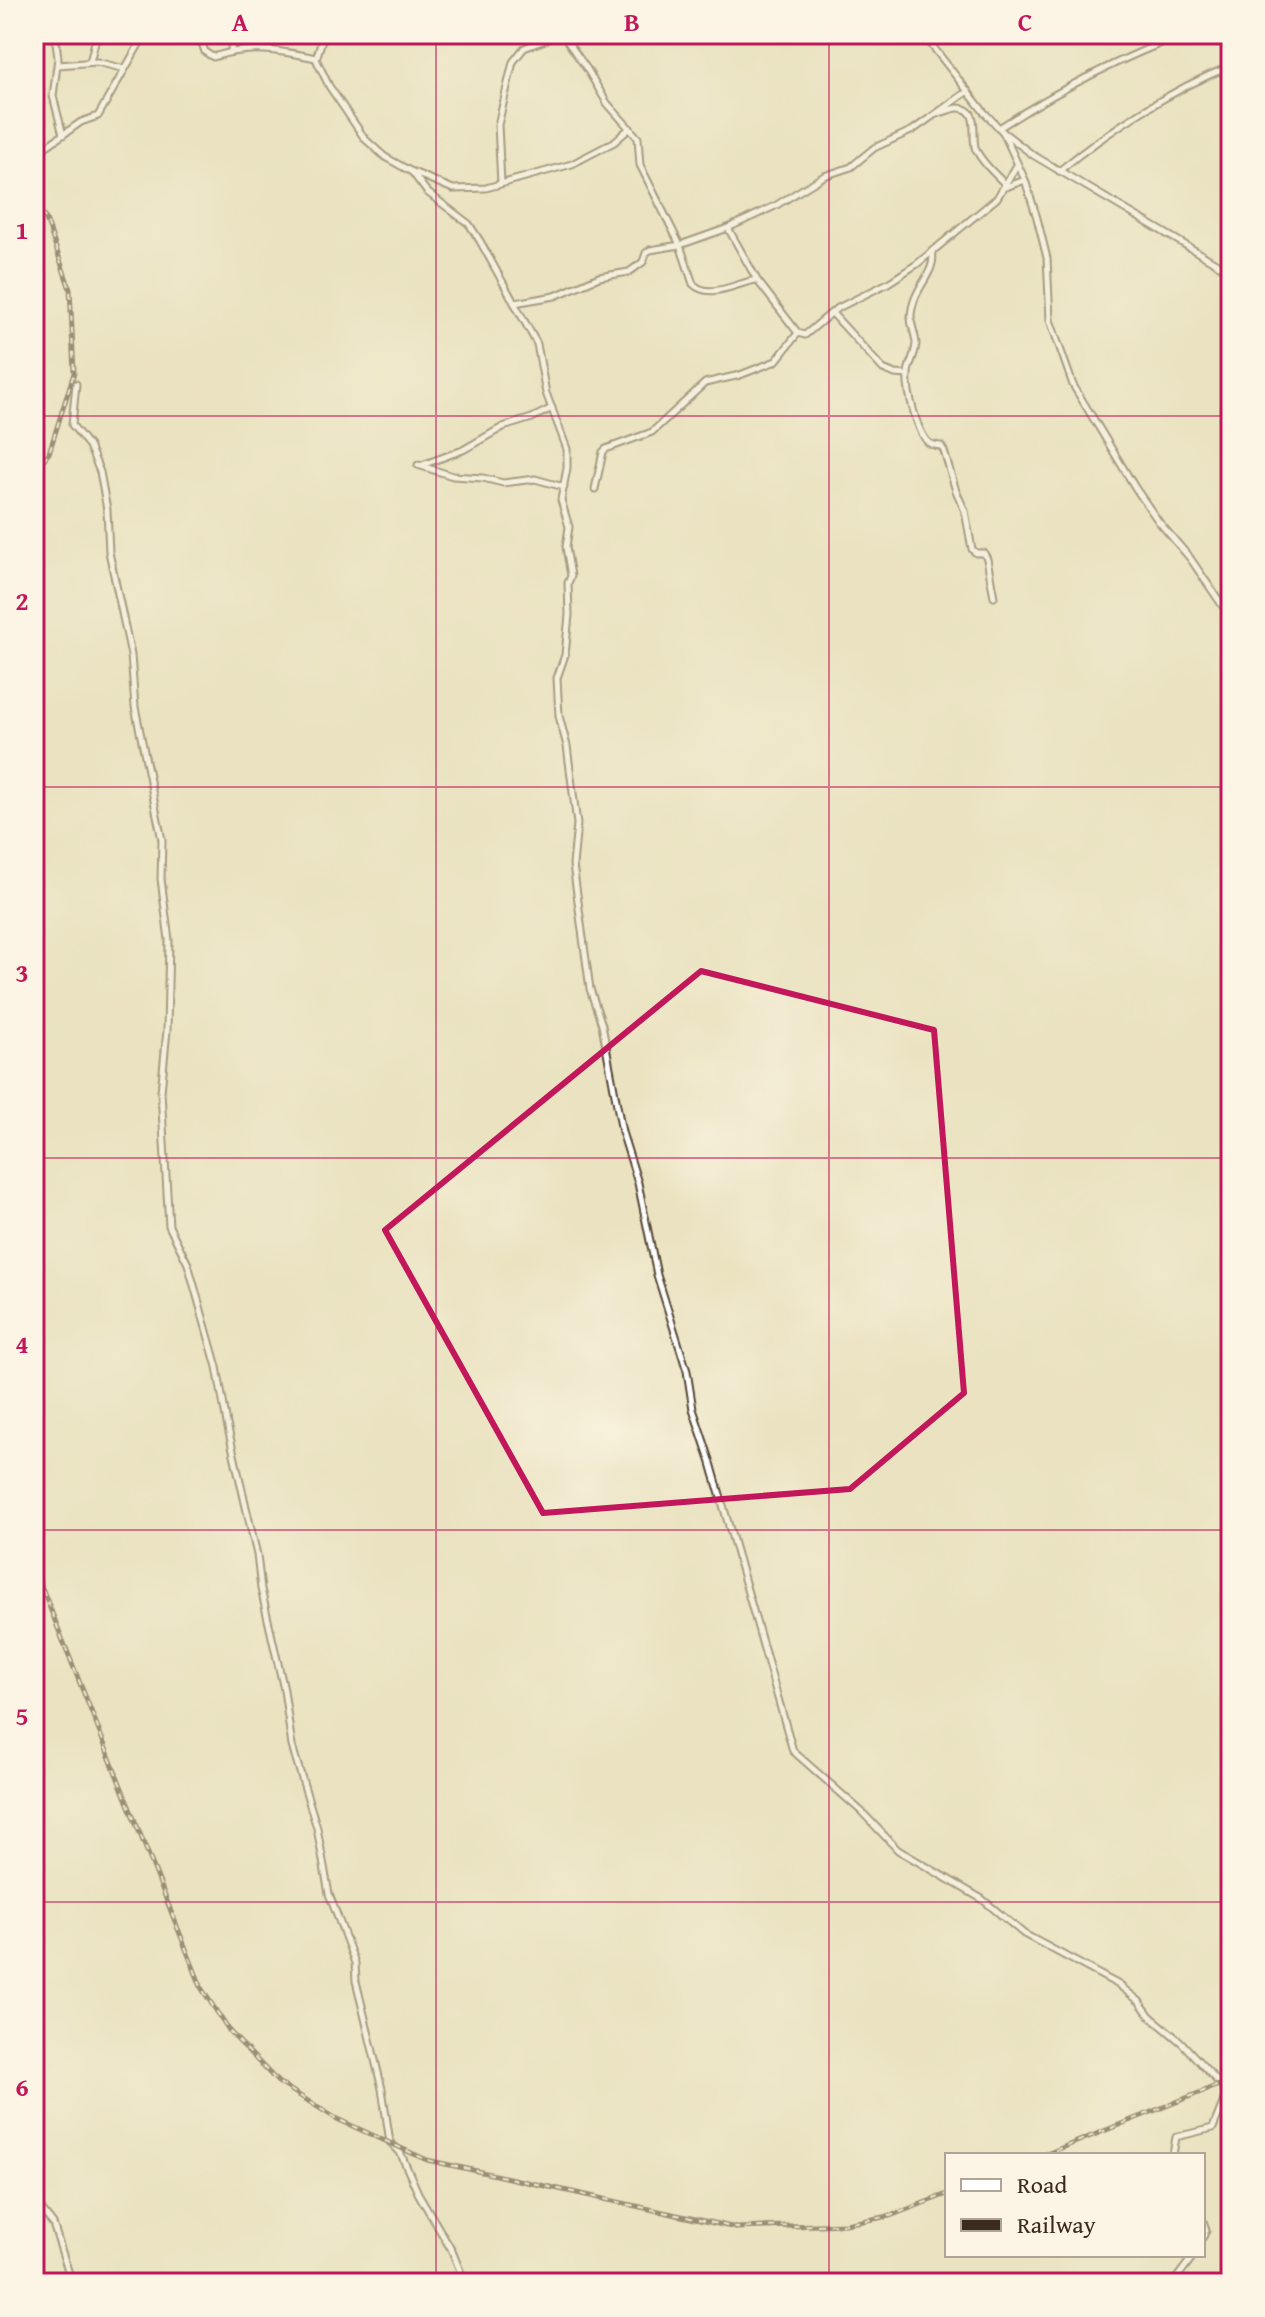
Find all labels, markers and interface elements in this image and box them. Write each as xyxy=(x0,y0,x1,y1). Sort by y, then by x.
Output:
text: A xyxy=(232,2,249,41)
text: B xyxy=(624,2,640,41)
text: C xyxy=(1018,2,1032,41)
text: 1 xyxy=(15,210,29,249)
text: 2 xyxy=(15,581,29,620)
text: 3 xyxy=(15,953,29,992)
text: 4 xyxy=(15,1324,29,1363)
text: 5 xyxy=(15,1696,29,1735)
text: 6 xyxy=(15,2067,29,2106)
legend xyxy=(945,2153,1205,2257)
text: Road xyxy=(1017,2167,1067,2202)
text: Railway xyxy=(1017,2207,1096,2242)

